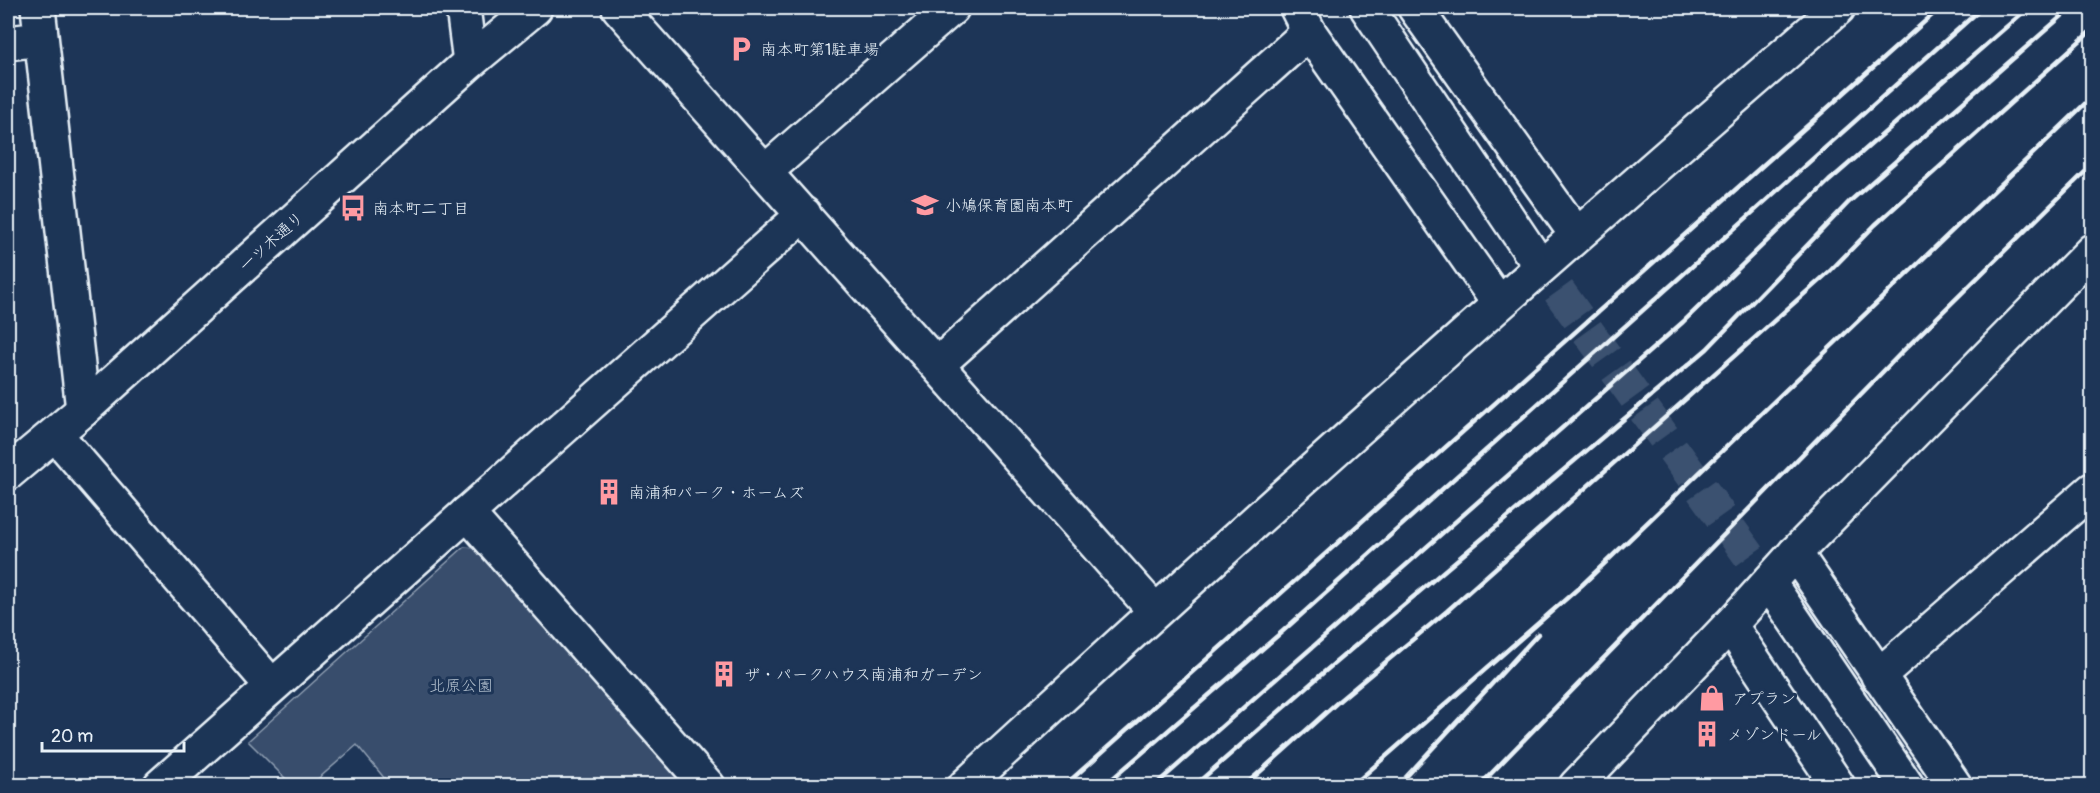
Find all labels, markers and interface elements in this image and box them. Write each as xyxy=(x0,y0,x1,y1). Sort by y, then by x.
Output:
parking icon: 南本町第1駐車場 xyxy=(726,34,756,64)
place label: 南本町第1駐車場 xyxy=(761,40,879,60)
school or university icon: 小鳩保育園南本町 xyxy=(910,190,940,220)
bus stop icon: 南本町二丁目 xyxy=(338,193,368,223)
place label: 小鳩保育園南本町 xyxy=(945,196,1073,216)
place label: 南本町二丁目 xyxy=(373,199,469,219)
street label: 一ツ木通り xyxy=(235,208,308,276)
building icon: 南浦和パーク・ホームズ xyxy=(594,477,624,507)
place label: 南浦和パーク・ホームズ xyxy=(629,483,804,503)
building icon: ザ・パークハウス南浦和ガーデン xyxy=(709,659,739,689)
place label: ザ・パークハウス南浦和ガーデン xyxy=(744,665,983,685)
park label: 北原公園 xyxy=(429,676,493,696)
shop icon: アプラン xyxy=(1697,683,1727,713)
place label: アプラン xyxy=(1732,689,1796,709)
scale bar xyxy=(42,715,184,753)
building icon: メゾンドール xyxy=(1692,719,1722,749)
text: 20 m xyxy=(51,725,93,748)
place label: メゾンドール xyxy=(1727,725,1822,745)

